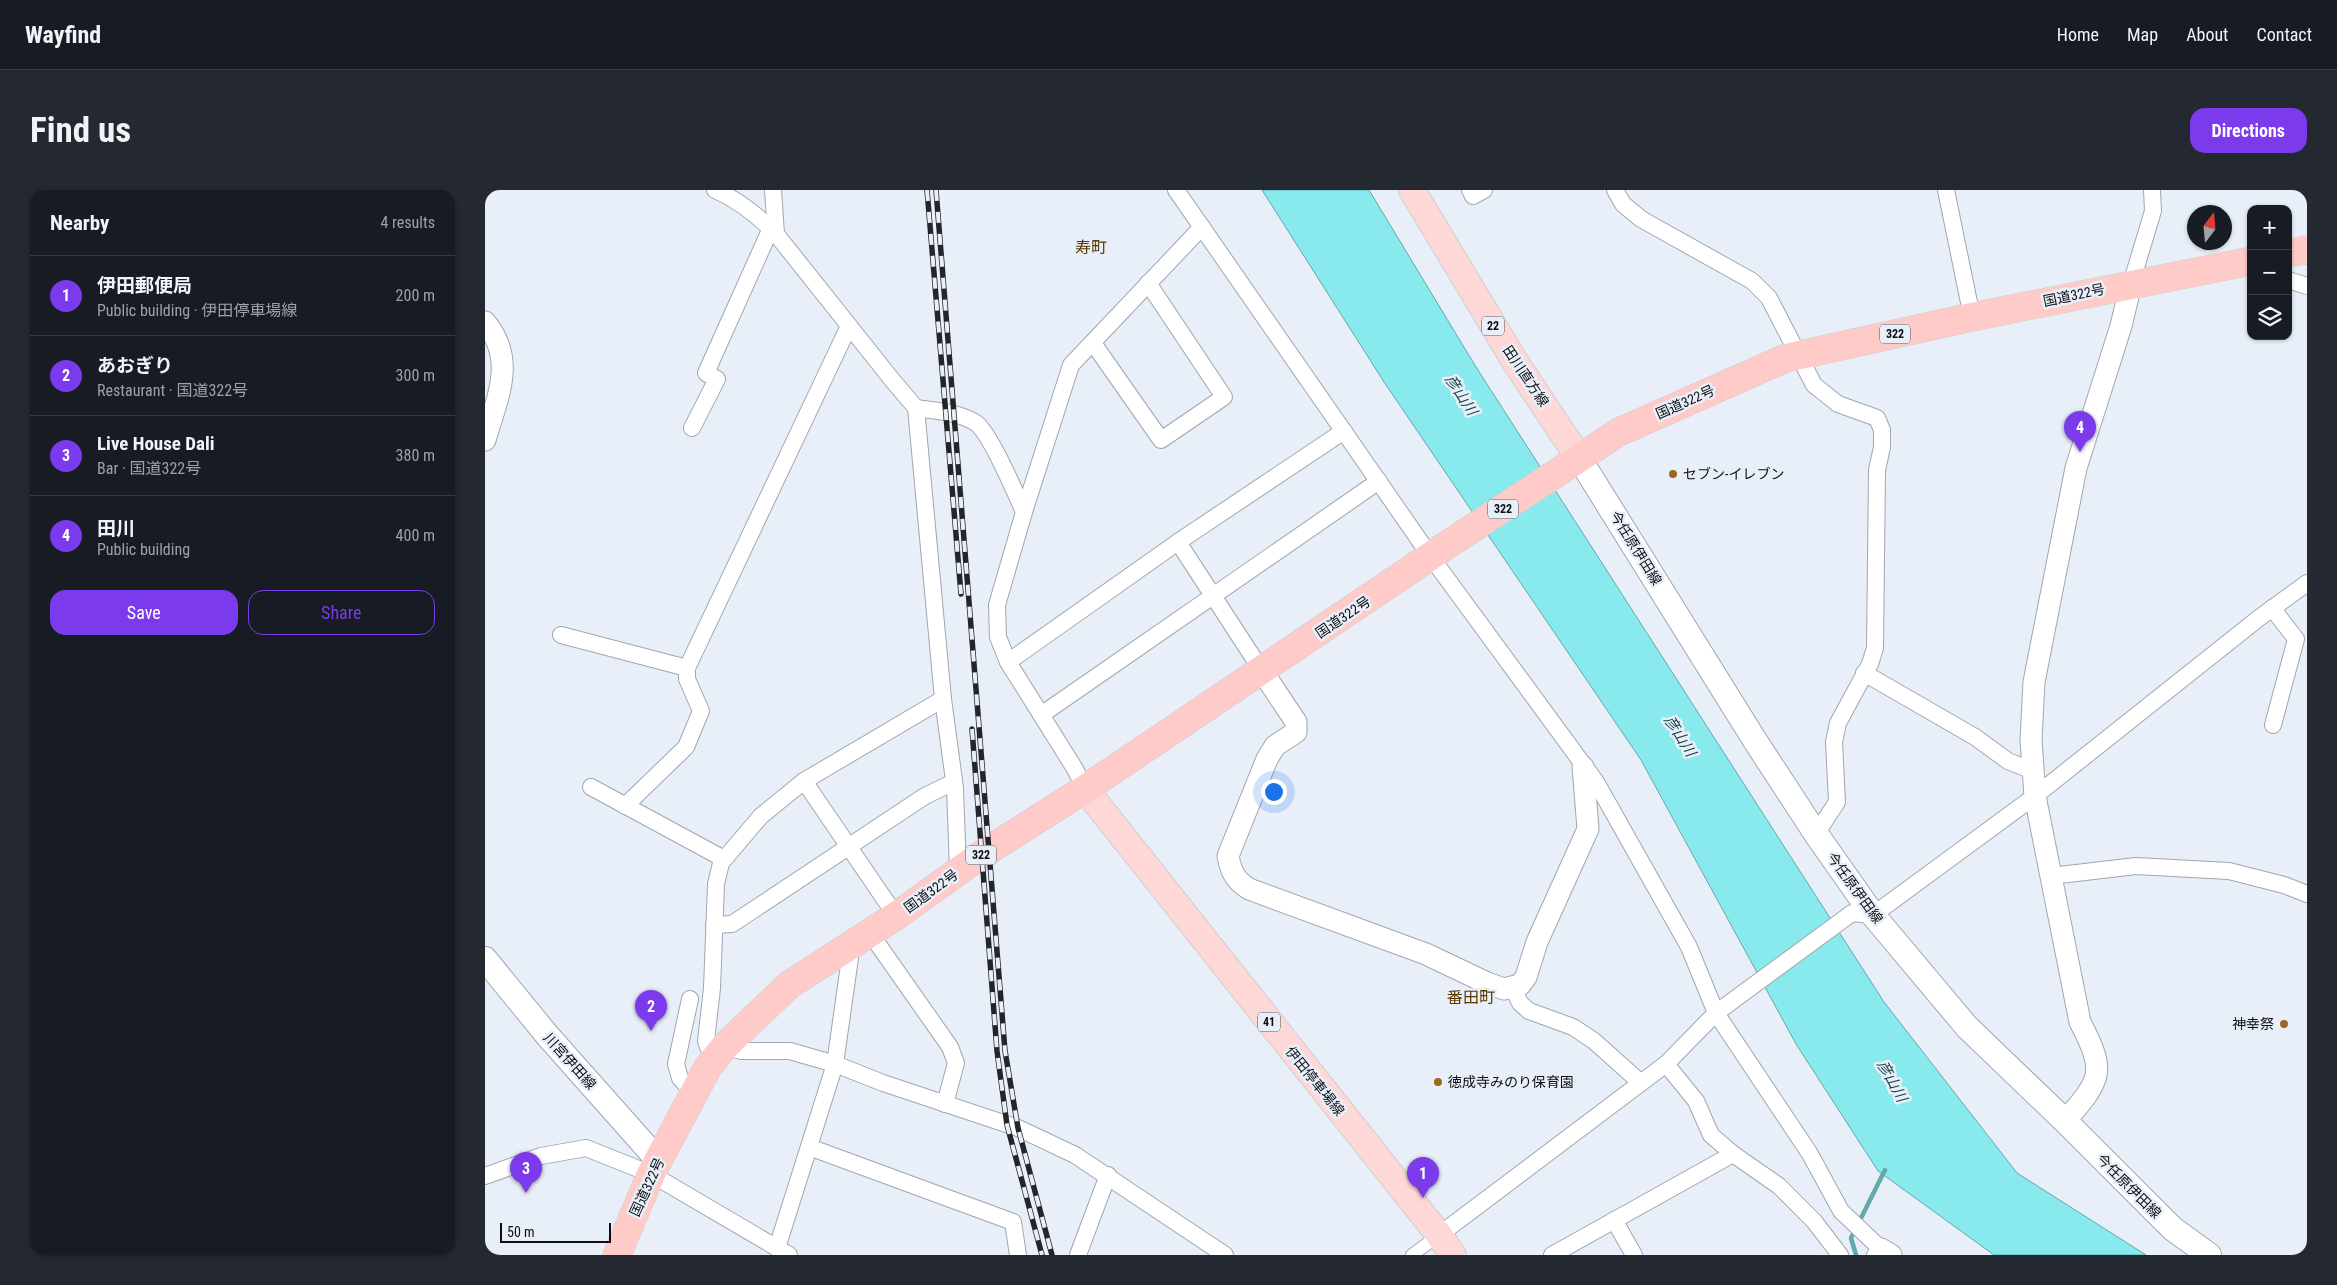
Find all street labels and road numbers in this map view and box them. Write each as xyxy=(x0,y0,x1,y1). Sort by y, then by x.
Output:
street label: 国道322号 xyxy=(2042,281,2106,309)
road number: 22 xyxy=(1482,316,1504,336)
road number: 322 xyxy=(1880,324,1910,344)
street label: 田川直方線 xyxy=(1500,343,1552,409)
street label: 国道322号 xyxy=(1653,382,1717,422)
road number: 322 xyxy=(1488,500,1518,518)
street label: 今任原伊田線 xyxy=(1607,508,1665,588)
street label: 国道322号 xyxy=(1313,593,1373,641)
road number: 322 xyxy=(966,846,996,864)
street label: 今任原伊田線 xyxy=(1824,849,1886,927)
street label: 国道322号 xyxy=(901,866,961,916)
road number: 41 xyxy=(1258,1012,1280,1032)
street label: 川宮伊田線 xyxy=(541,1030,599,1092)
street label: 伊田停車場線 xyxy=(1282,1043,1348,1119)
street label: 今任原伊田線 xyxy=(2094,1151,2164,1221)
street label: 国道322号 xyxy=(626,1155,668,1219)

